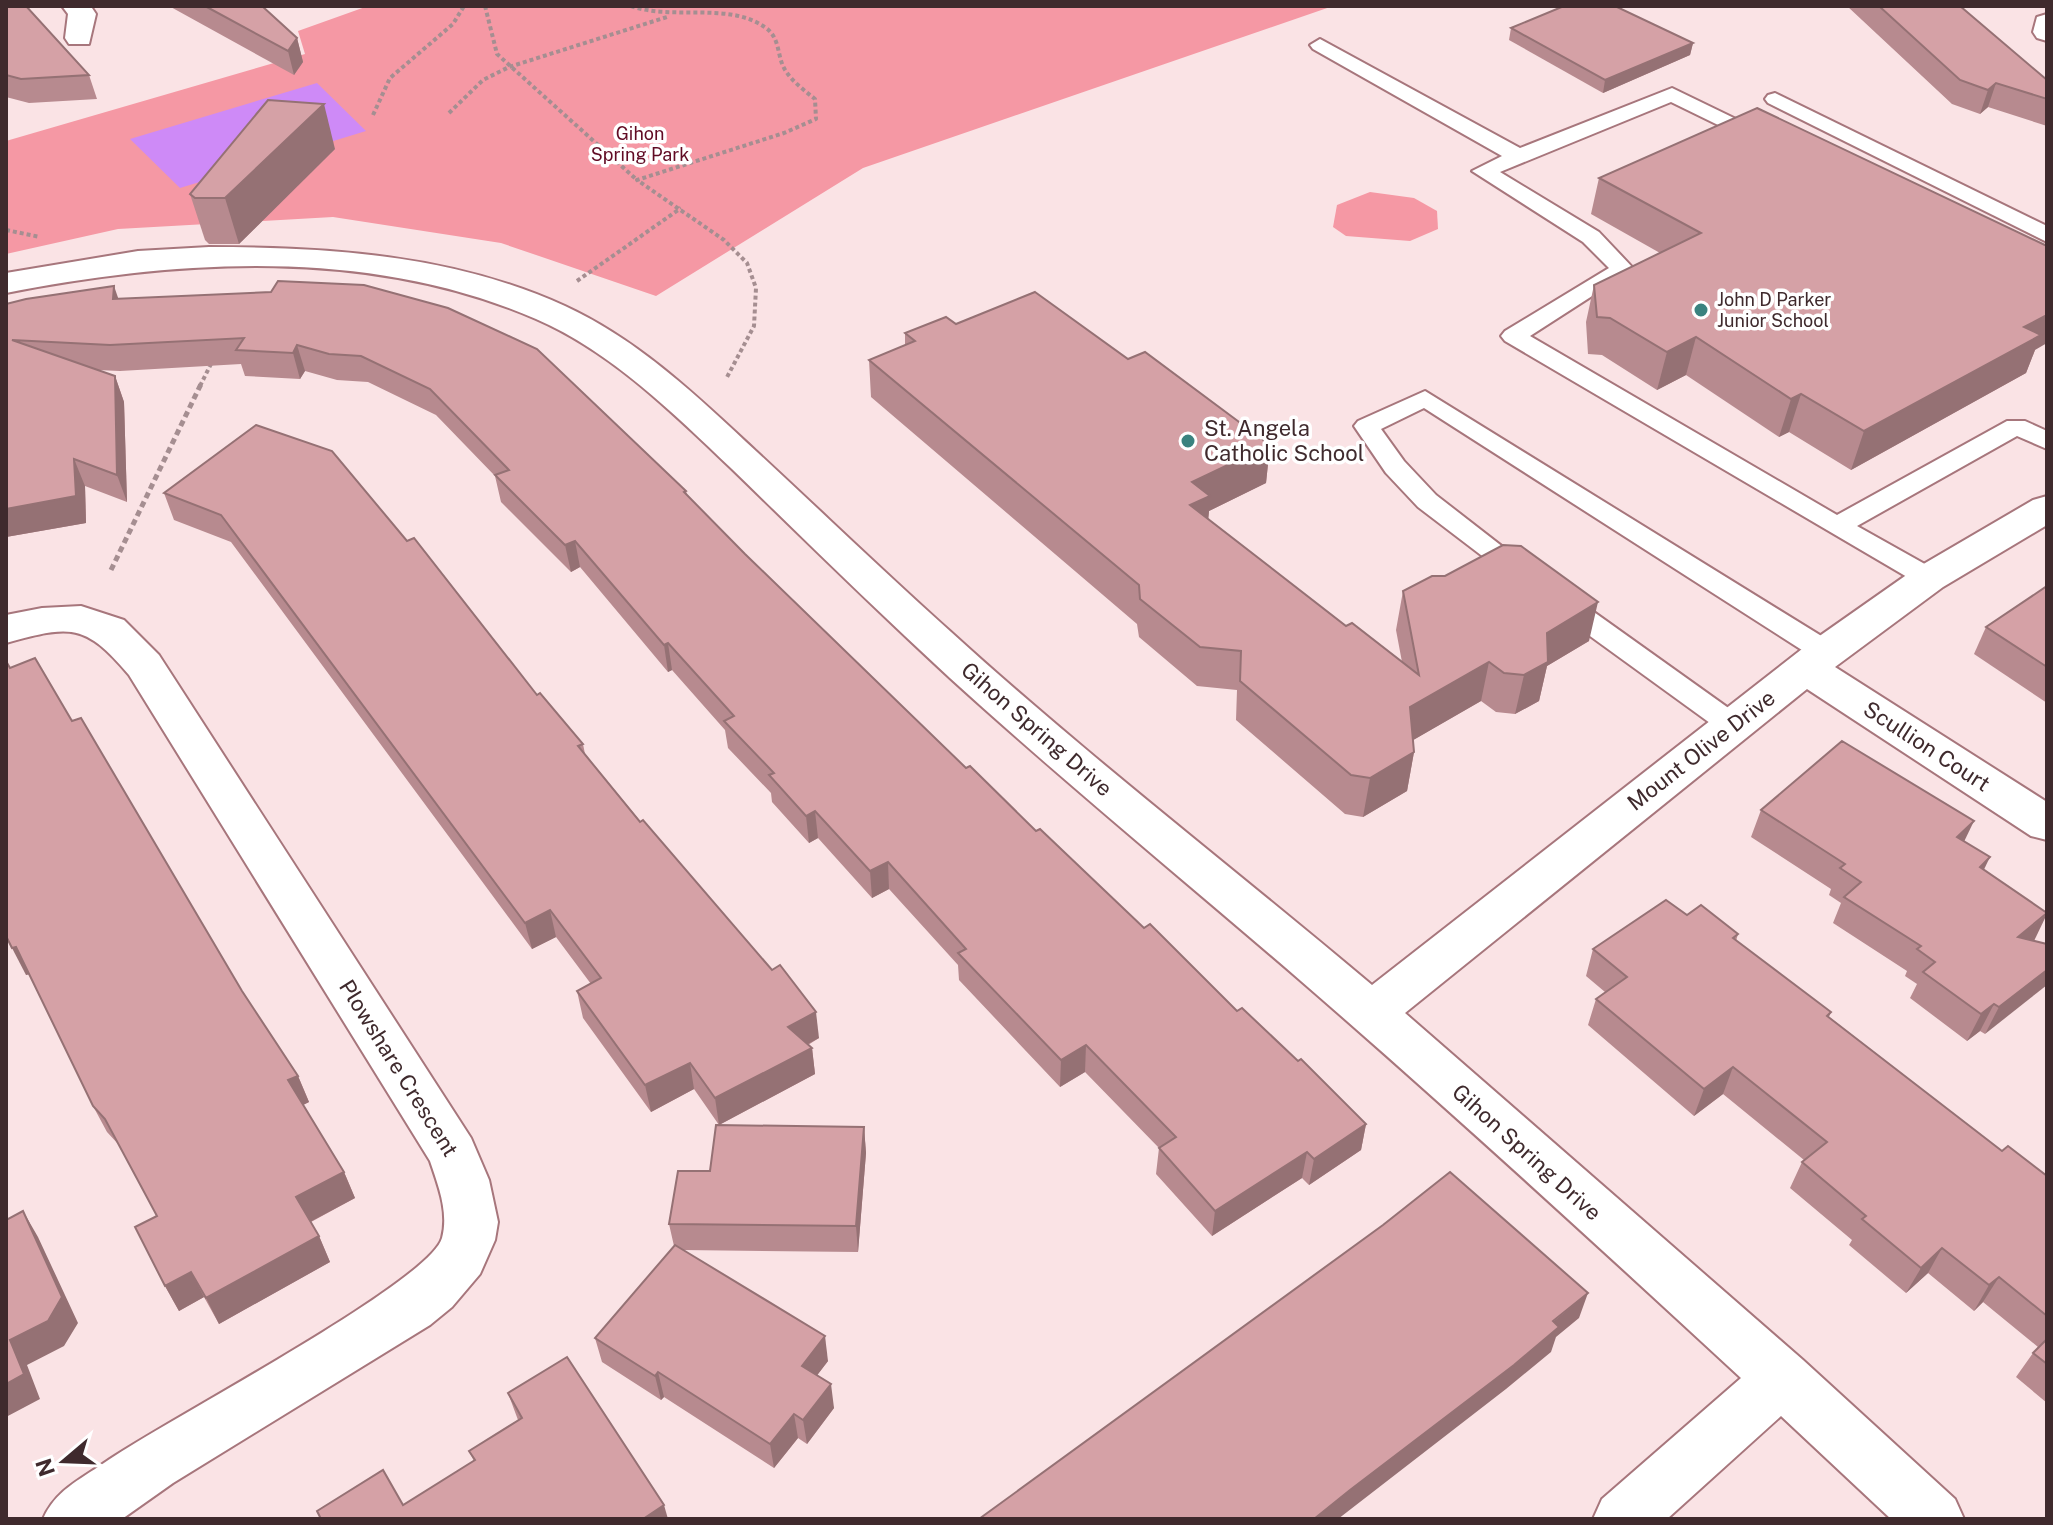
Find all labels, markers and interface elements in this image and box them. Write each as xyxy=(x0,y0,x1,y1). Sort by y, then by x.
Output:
park label: Gihon Spring Park xyxy=(591,123,689,165)
place label: John D Parker Junior School xyxy=(1717,289,1831,331)
marker: John D Parker Junior School xyxy=(1692,301,1710,319)
place label: St. Angela Catholic School xyxy=(1204,415,1364,466)
marker: St. Angela Catholic School xyxy=(1179,432,1197,450)
street label: Gihon Spring Drive xyxy=(956,656,1118,802)
street label: Mount Olive Drive xyxy=(1622,684,1780,816)
street label: Scullion Court xyxy=(1859,695,1995,797)
street label: Plowshare Crescent xyxy=(334,975,464,1161)
street label: Gihon Spring Drive xyxy=(1447,1078,1607,1226)
north arrow xyxy=(24,1421,104,1501)
text: N xyxy=(30,1455,60,1480)

